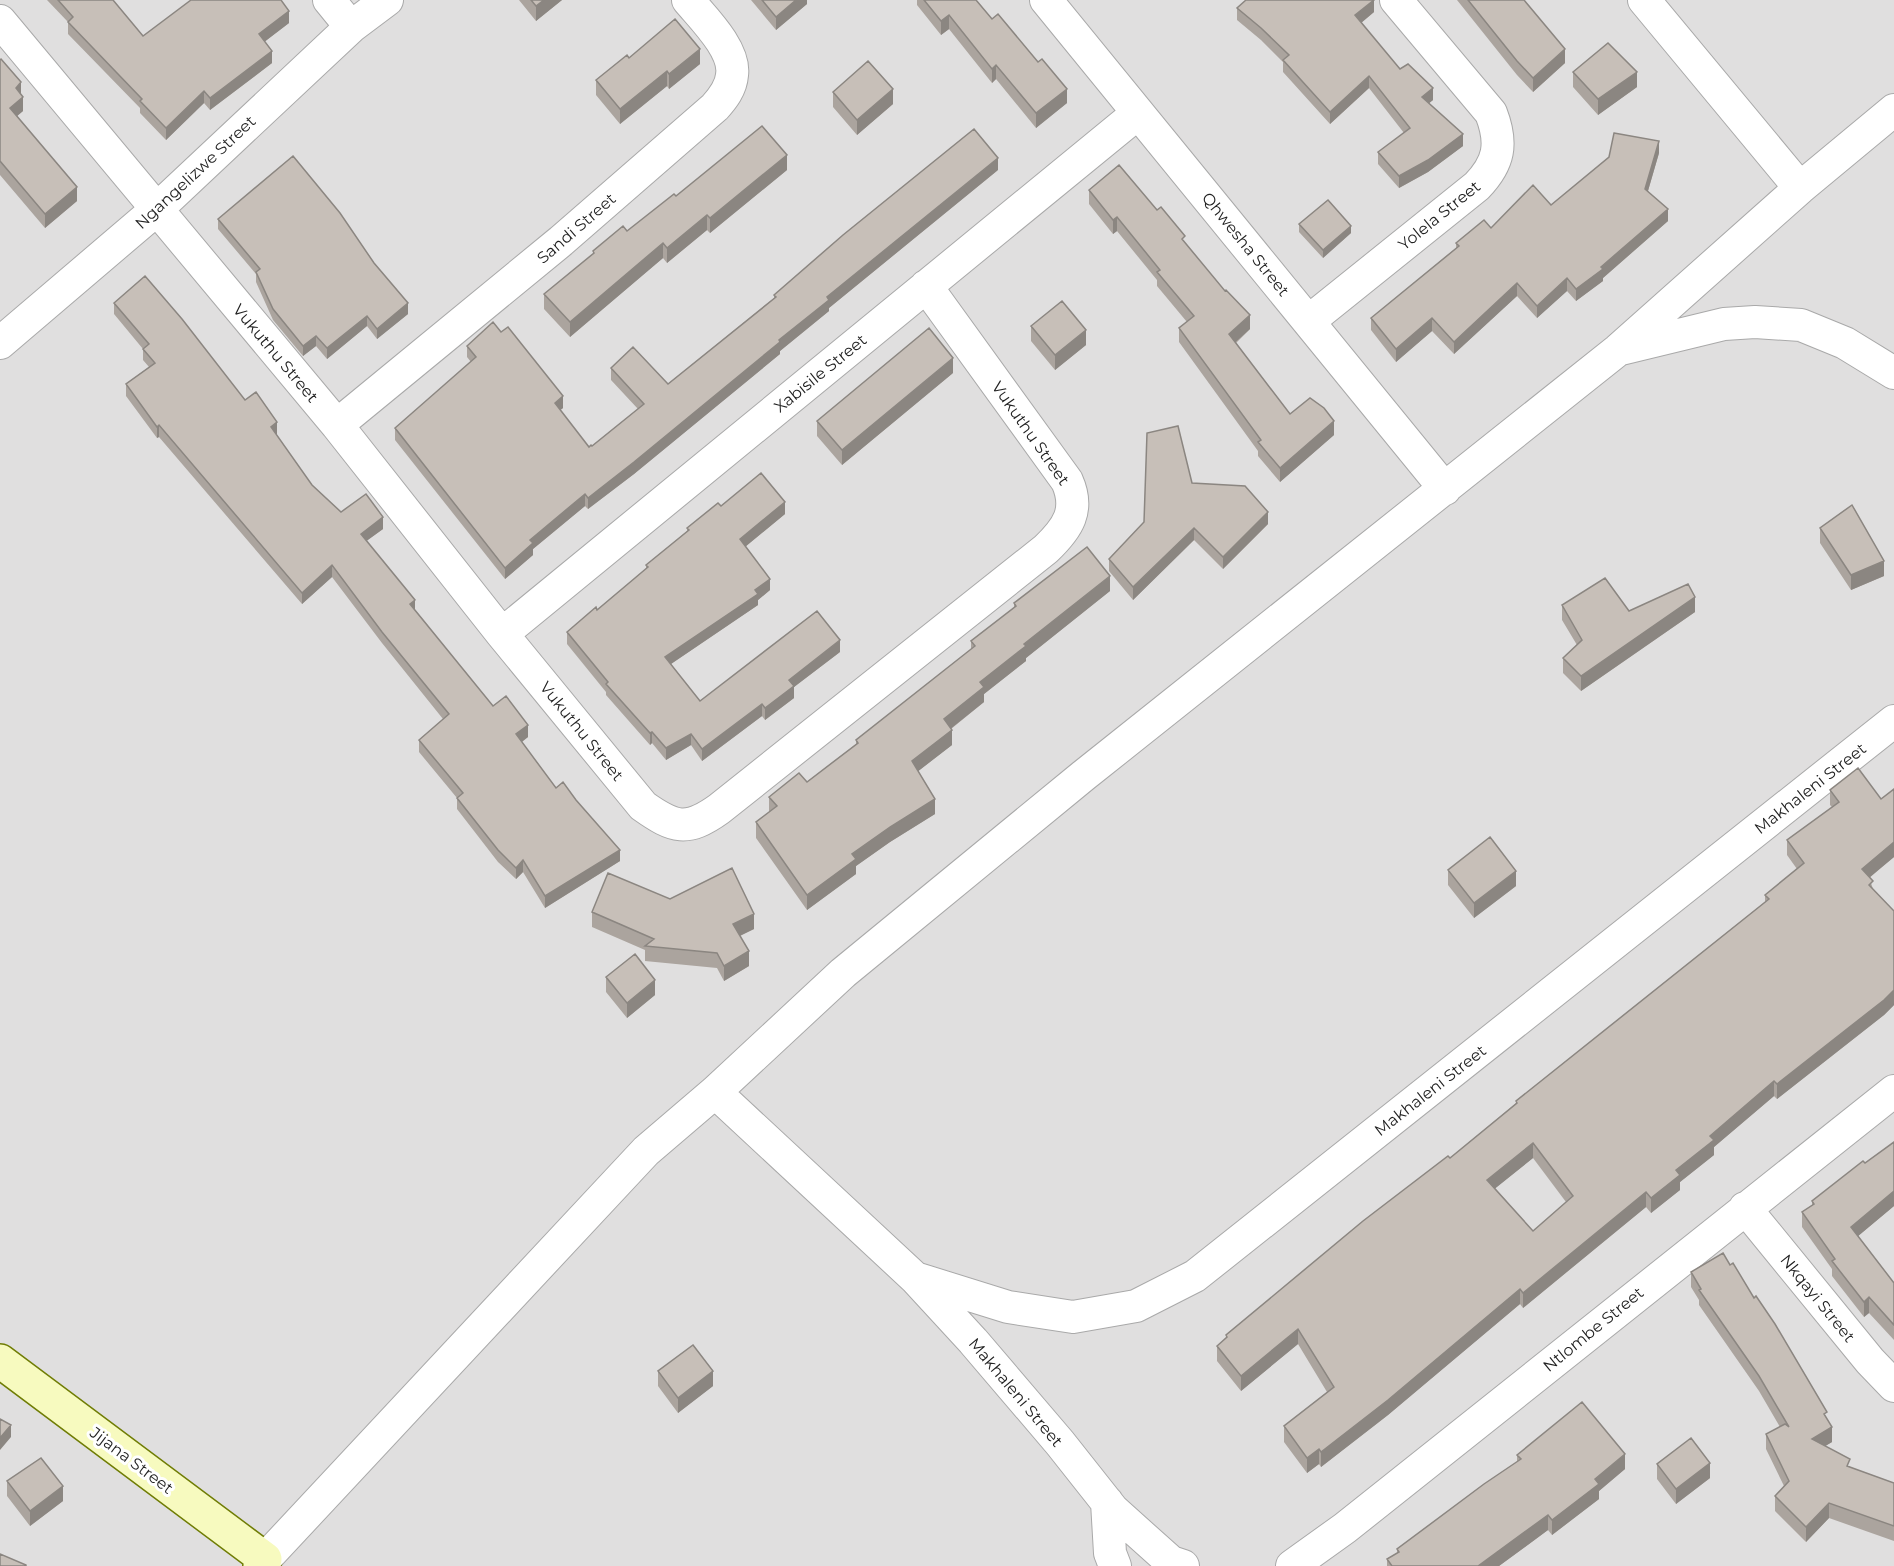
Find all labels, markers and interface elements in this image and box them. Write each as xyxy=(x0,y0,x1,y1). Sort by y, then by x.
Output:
street label: Ngangelizwe Street xyxy=(131,111,260,233)
street label: Yolela Street xyxy=(1395,176,1484,254)
street label: Sandi Street xyxy=(533,189,620,268)
street label: Qhwesha Street xyxy=(1198,189,1294,300)
street label: Vukuthu Street xyxy=(229,300,322,407)
street label: Xabisile Street xyxy=(770,330,871,416)
street label: Vukuthu Street xyxy=(988,378,1074,489)
street label: Vukuthu Street xyxy=(536,678,628,785)
street label: Makhaleni Street xyxy=(1751,739,1870,838)
street label: Makhaleni Street xyxy=(1371,1041,1490,1140)
street label: Nkqayi Street xyxy=(1776,1250,1859,1347)
street label: Ntlombe Street xyxy=(1539,1283,1648,1376)
street label: Makhaleni Street xyxy=(965,1334,1067,1451)
street label: Jijana Street xyxy=(86,1422,177,1498)

